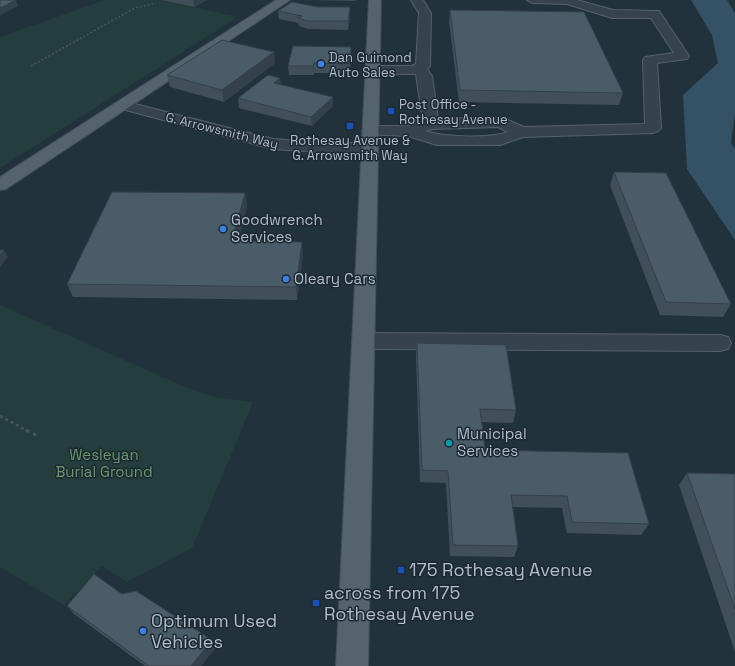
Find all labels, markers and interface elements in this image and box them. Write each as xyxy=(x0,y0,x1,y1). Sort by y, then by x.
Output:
place label: Dan Guimond Auto Sales xyxy=(329,49,412,81)
marker: Dan Guimond Auto Sales xyxy=(316,59,326,69)
place label: Post Office - Rothesay Avenue xyxy=(399,96,508,128)
marker: Post Office - Rothesay Avenue xyxy=(386,106,396,116)
street label: G. Arrowsmith Way xyxy=(164,108,280,153)
marker: Rothesay Avenue & G. Arrowsmith Way xyxy=(345,121,355,131)
place label: Rothesay Avenue & G. Arrowsmith Way xyxy=(290,132,410,164)
place label: Goodwrench Services xyxy=(231,210,323,246)
marker: Goodwrench Services xyxy=(218,224,228,234)
place label: Oleary Cars xyxy=(294,269,376,288)
marker: Oleary Cars xyxy=(281,274,291,284)
place label: Municipal Services xyxy=(457,424,527,460)
marker: Municipal Services xyxy=(444,438,454,448)
park label: Wesleyan Burial Ground xyxy=(55,445,153,481)
place label: 175 Rothesay Avenue xyxy=(409,558,593,581)
marker: 175 Rothesay Avenue xyxy=(396,565,406,575)
place label: across from 175 Rothesay Avenue xyxy=(324,581,475,625)
marker: across from 175 Rothesay Avenue xyxy=(311,598,321,608)
place label: Optimum Used Vehicles xyxy=(151,609,277,653)
marker: Optimum Used Vehicles xyxy=(138,626,148,636)

